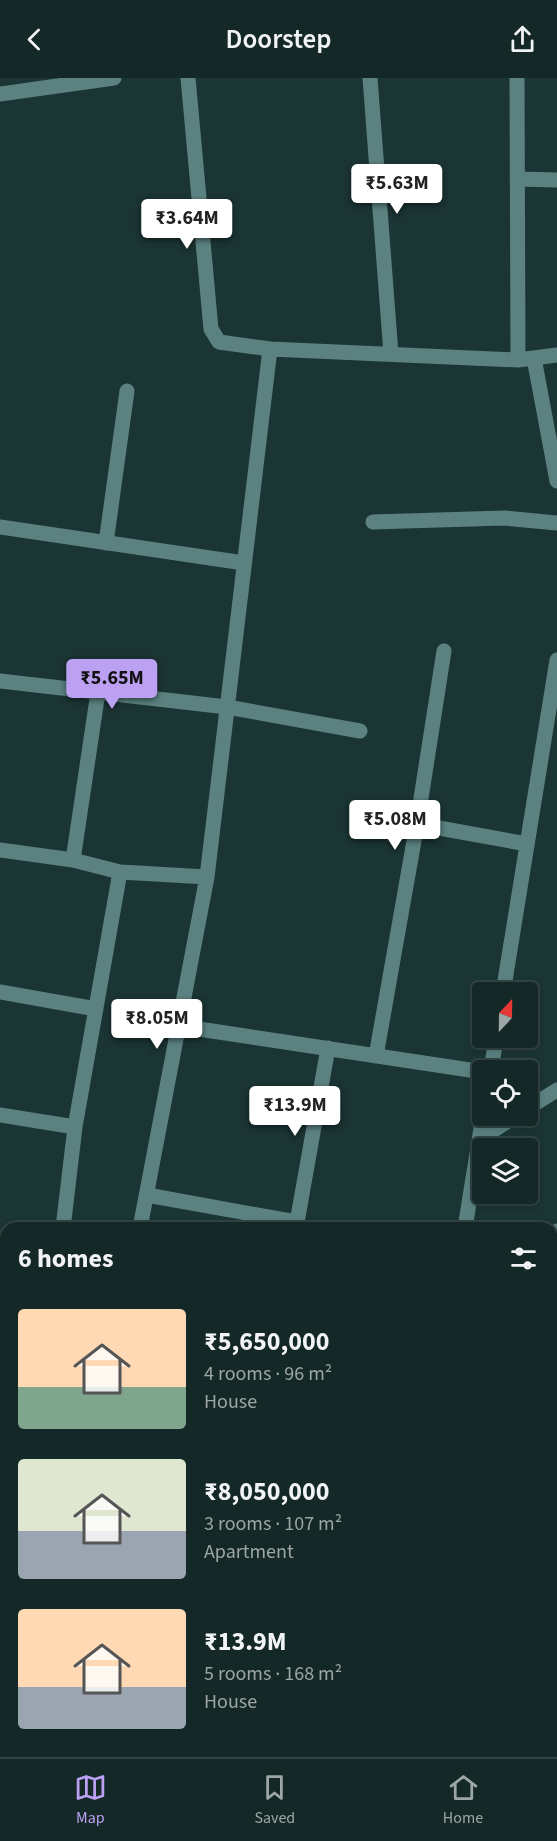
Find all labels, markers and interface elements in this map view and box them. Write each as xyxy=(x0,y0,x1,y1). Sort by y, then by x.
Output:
text: Doorstep xyxy=(226,20,331,59)
icon: back xyxy=(18,23,51,56)
icon: share xyxy=(506,23,539,56)
pin: ₹5.63M xyxy=(348,164,446,215)
text: ₹5.63M xyxy=(365,169,429,197)
pin: ₹3.64M xyxy=(138,199,236,250)
text: ₹3.64M xyxy=(155,204,219,232)
pin: ₹5.65M xyxy=(63,659,161,710)
text: ₹5.65M xyxy=(80,664,144,692)
pin: ₹5.08M xyxy=(346,800,444,851)
text: ₹5.08M xyxy=(363,805,427,833)
north arrow xyxy=(472,982,538,1048)
map controls xyxy=(472,982,538,1204)
pin: ₹8.05M xyxy=(108,999,206,1050)
text: ₹8.05M xyxy=(125,1004,189,1032)
button: locate xyxy=(472,1060,538,1126)
pin: ₹13.9M xyxy=(246,1086,344,1137)
text: ₹13.9M xyxy=(263,1091,327,1119)
button: layers xyxy=(472,1138,538,1204)
text: 6 homes xyxy=(18,1240,113,1277)
icon: filters xyxy=(507,1242,540,1275)
text: ₹5,650,000 xyxy=(204,1323,329,1360)
icon: home xyxy=(66,1333,138,1405)
text: 4 rooms · 96 m² xyxy=(204,1360,332,1388)
text: House xyxy=(204,1388,257,1416)
text: ₹8,050,000 xyxy=(204,1473,329,1510)
icon: home xyxy=(66,1483,138,1555)
text: 3 rooms · 107 m² xyxy=(204,1510,342,1538)
text: Apartment xyxy=(204,1538,294,1566)
text: ₹13.9M xyxy=(204,1623,287,1660)
icon: home xyxy=(66,1633,138,1705)
text: 5 rooms · 168 m² xyxy=(204,1660,342,1688)
text: House xyxy=(204,1688,257,1716)
tab: Map xyxy=(74,1771,107,1829)
tab: Saved xyxy=(254,1771,295,1829)
tab: Home xyxy=(443,1771,483,1829)

